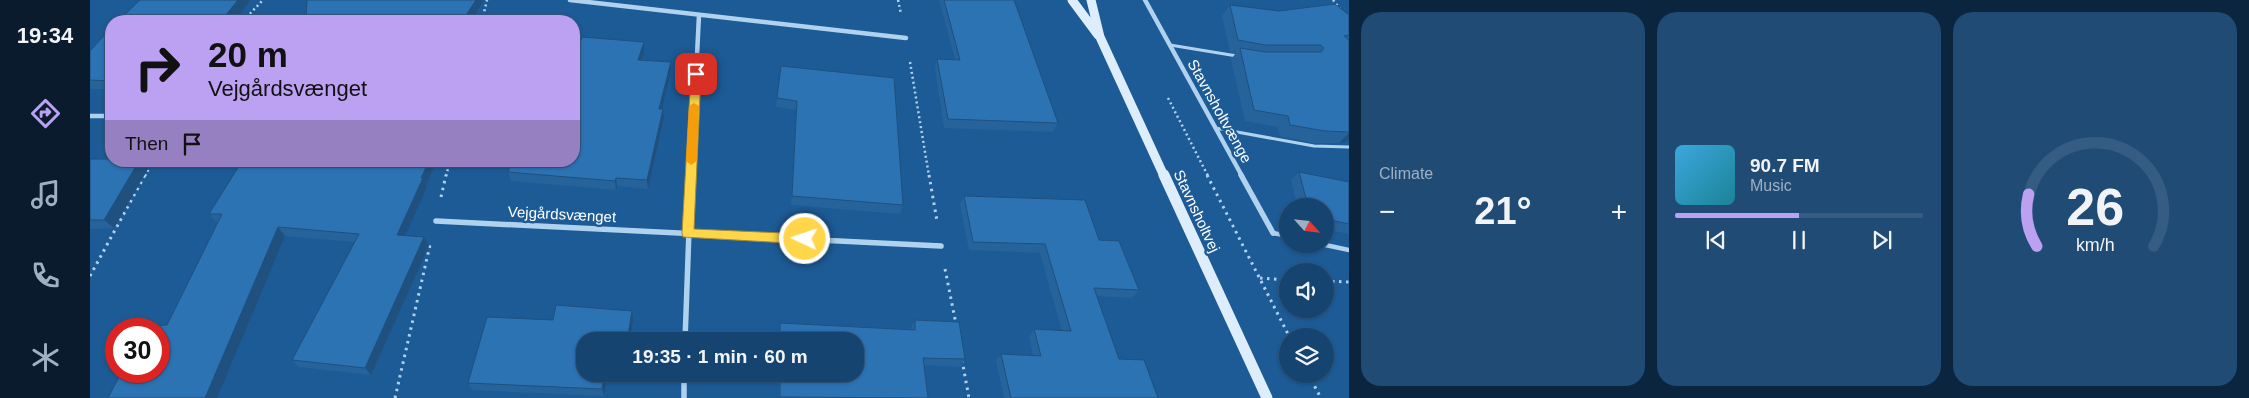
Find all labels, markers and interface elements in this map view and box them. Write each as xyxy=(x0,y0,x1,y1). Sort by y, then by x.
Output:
text: 19:34 xyxy=(17,23,73,48)
icon: right xyxy=(125,35,190,100)
text: 20 m xyxy=(208,35,288,74)
pin xyxy=(675,53,717,95)
street label: Stavnsholtvænge xyxy=(1184,56,1256,166)
icon: arrive xyxy=(682,60,710,88)
text: Vejgårdsvænget xyxy=(208,76,367,101)
icon: directions xyxy=(28,96,63,131)
icon: arrive xyxy=(178,130,206,158)
text: Then xyxy=(125,133,168,154)
text: 90.7 FM xyxy=(1750,155,1820,176)
text: Climate xyxy=(1379,165,1433,182)
street label: Stavnsholtvej xyxy=(1170,167,1224,255)
icon: music xyxy=(28,177,63,212)
text: Music xyxy=(1750,177,1792,194)
text: 26 xyxy=(2066,178,2124,236)
text: 21° xyxy=(1474,190,1532,232)
text: − xyxy=(1379,196,1395,227)
text: + xyxy=(1611,196,1627,227)
north arrow xyxy=(1279,198,1334,252)
map controls xyxy=(1279,198,1334,383)
street label: Vejgårdsvænget xyxy=(507,203,617,225)
position arrow xyxy=(778,212,830,264)
icon: previous xyxy=(1702,226,1730,254)
icon: pause xyxy=(1785,226,1813,254)
icon: next xyxy=(1868,226,1896,254)
text: km/h xyxy=(2076,235,2114,255)
icon: phone xyxy=(28,258,63,293)
button: sound xyxy=(1279,263,1334,318)
speed limit sign: 30 xyxy=(105,318,170,383)
button: layers xyxy=(1279,328,1334,383)
icon: climate xyxy=(28,340,63,375)
text: 19:35 · 1 min · 60 m xyxy=(632,346,808,367)

